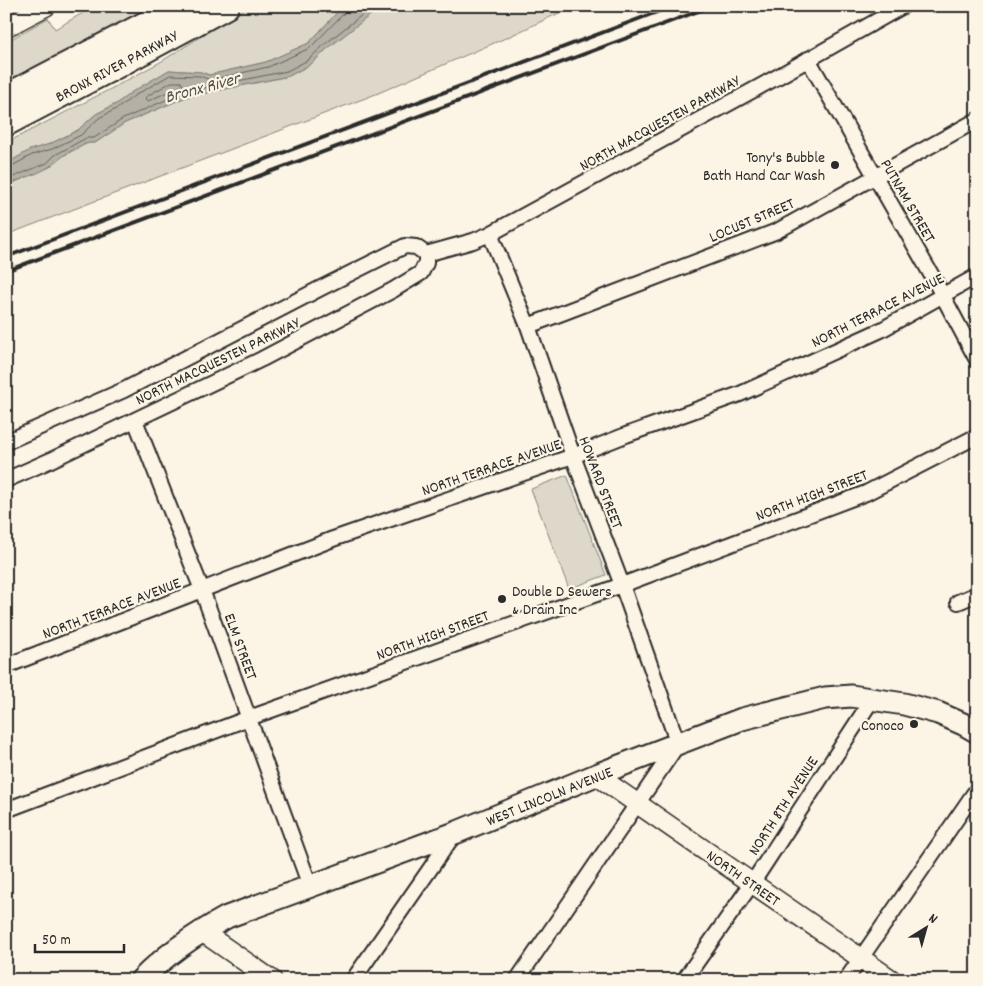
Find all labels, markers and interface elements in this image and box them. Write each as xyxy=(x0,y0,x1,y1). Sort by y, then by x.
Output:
street label: BRONX RIVER PARKWAY xyxy=(52,25,184,109)
water label: Bronx River xyxy=(162,67,245,111)
street label: NORTH MACQUESTEN PARKWAY xyxy=(576,70,746,178)
place label: Tony's Bubble Bath Hand Car Wash xyxy=(703,147,825,188)
street label: PUTNAM STREET xyxy=(874,155,940,248)
marker: Tony's Bubble Bath Hand Car Wash xyxy=(829,159,841,171)
street label: LOCUST STREET xyxy=(706,193,799,250)
street label: NORTH TERRACE AVENUE xyxy=(808,267,949,355)
street label: NORTH MACQUESTEN PARKWAY xyxy=(132,312,305,412)
street label: NORTH TERRACE AVENUE xyxy=(419,433,566,503)
street label: HOWARD STREET xyxy=(572,433,628,533)
street label: NORTH HIGH STREET xyxy=(753,464,872,528)
street label: NORTH TERRACE AVENUE xyxy=(39,572,185,646)
place label: Double D Sewers & Drain Inc xyxy=(512,581,612,622)
marker: Double D Sewers & Drain Inc xyxy=(496,593,508,605)
street label: NORTH HIGH STREET xyxy=(373,605,493,667)
street label: ELM STREET xyxy=(217,610,262,684)
place label: Conoco xyxy=(861,715,904,738)
marker: Conoco xyxy=(908,718,920,730)
street label: NORTH 8TH AVENUE xyxy=(743,752,825,861)
street label: WEST LINCOLN AVENUE xyxy=(483,761,617,833)
street label: NORTH STREET xyxy=(701,845,785,913)
north arrow xyxy=(900,904,950,954)
text: N xyxy=(924,909,941,929)
scale bar xyxy=(35,921,124,953)
text: 50 m xyxy=(42,930,71,952)

